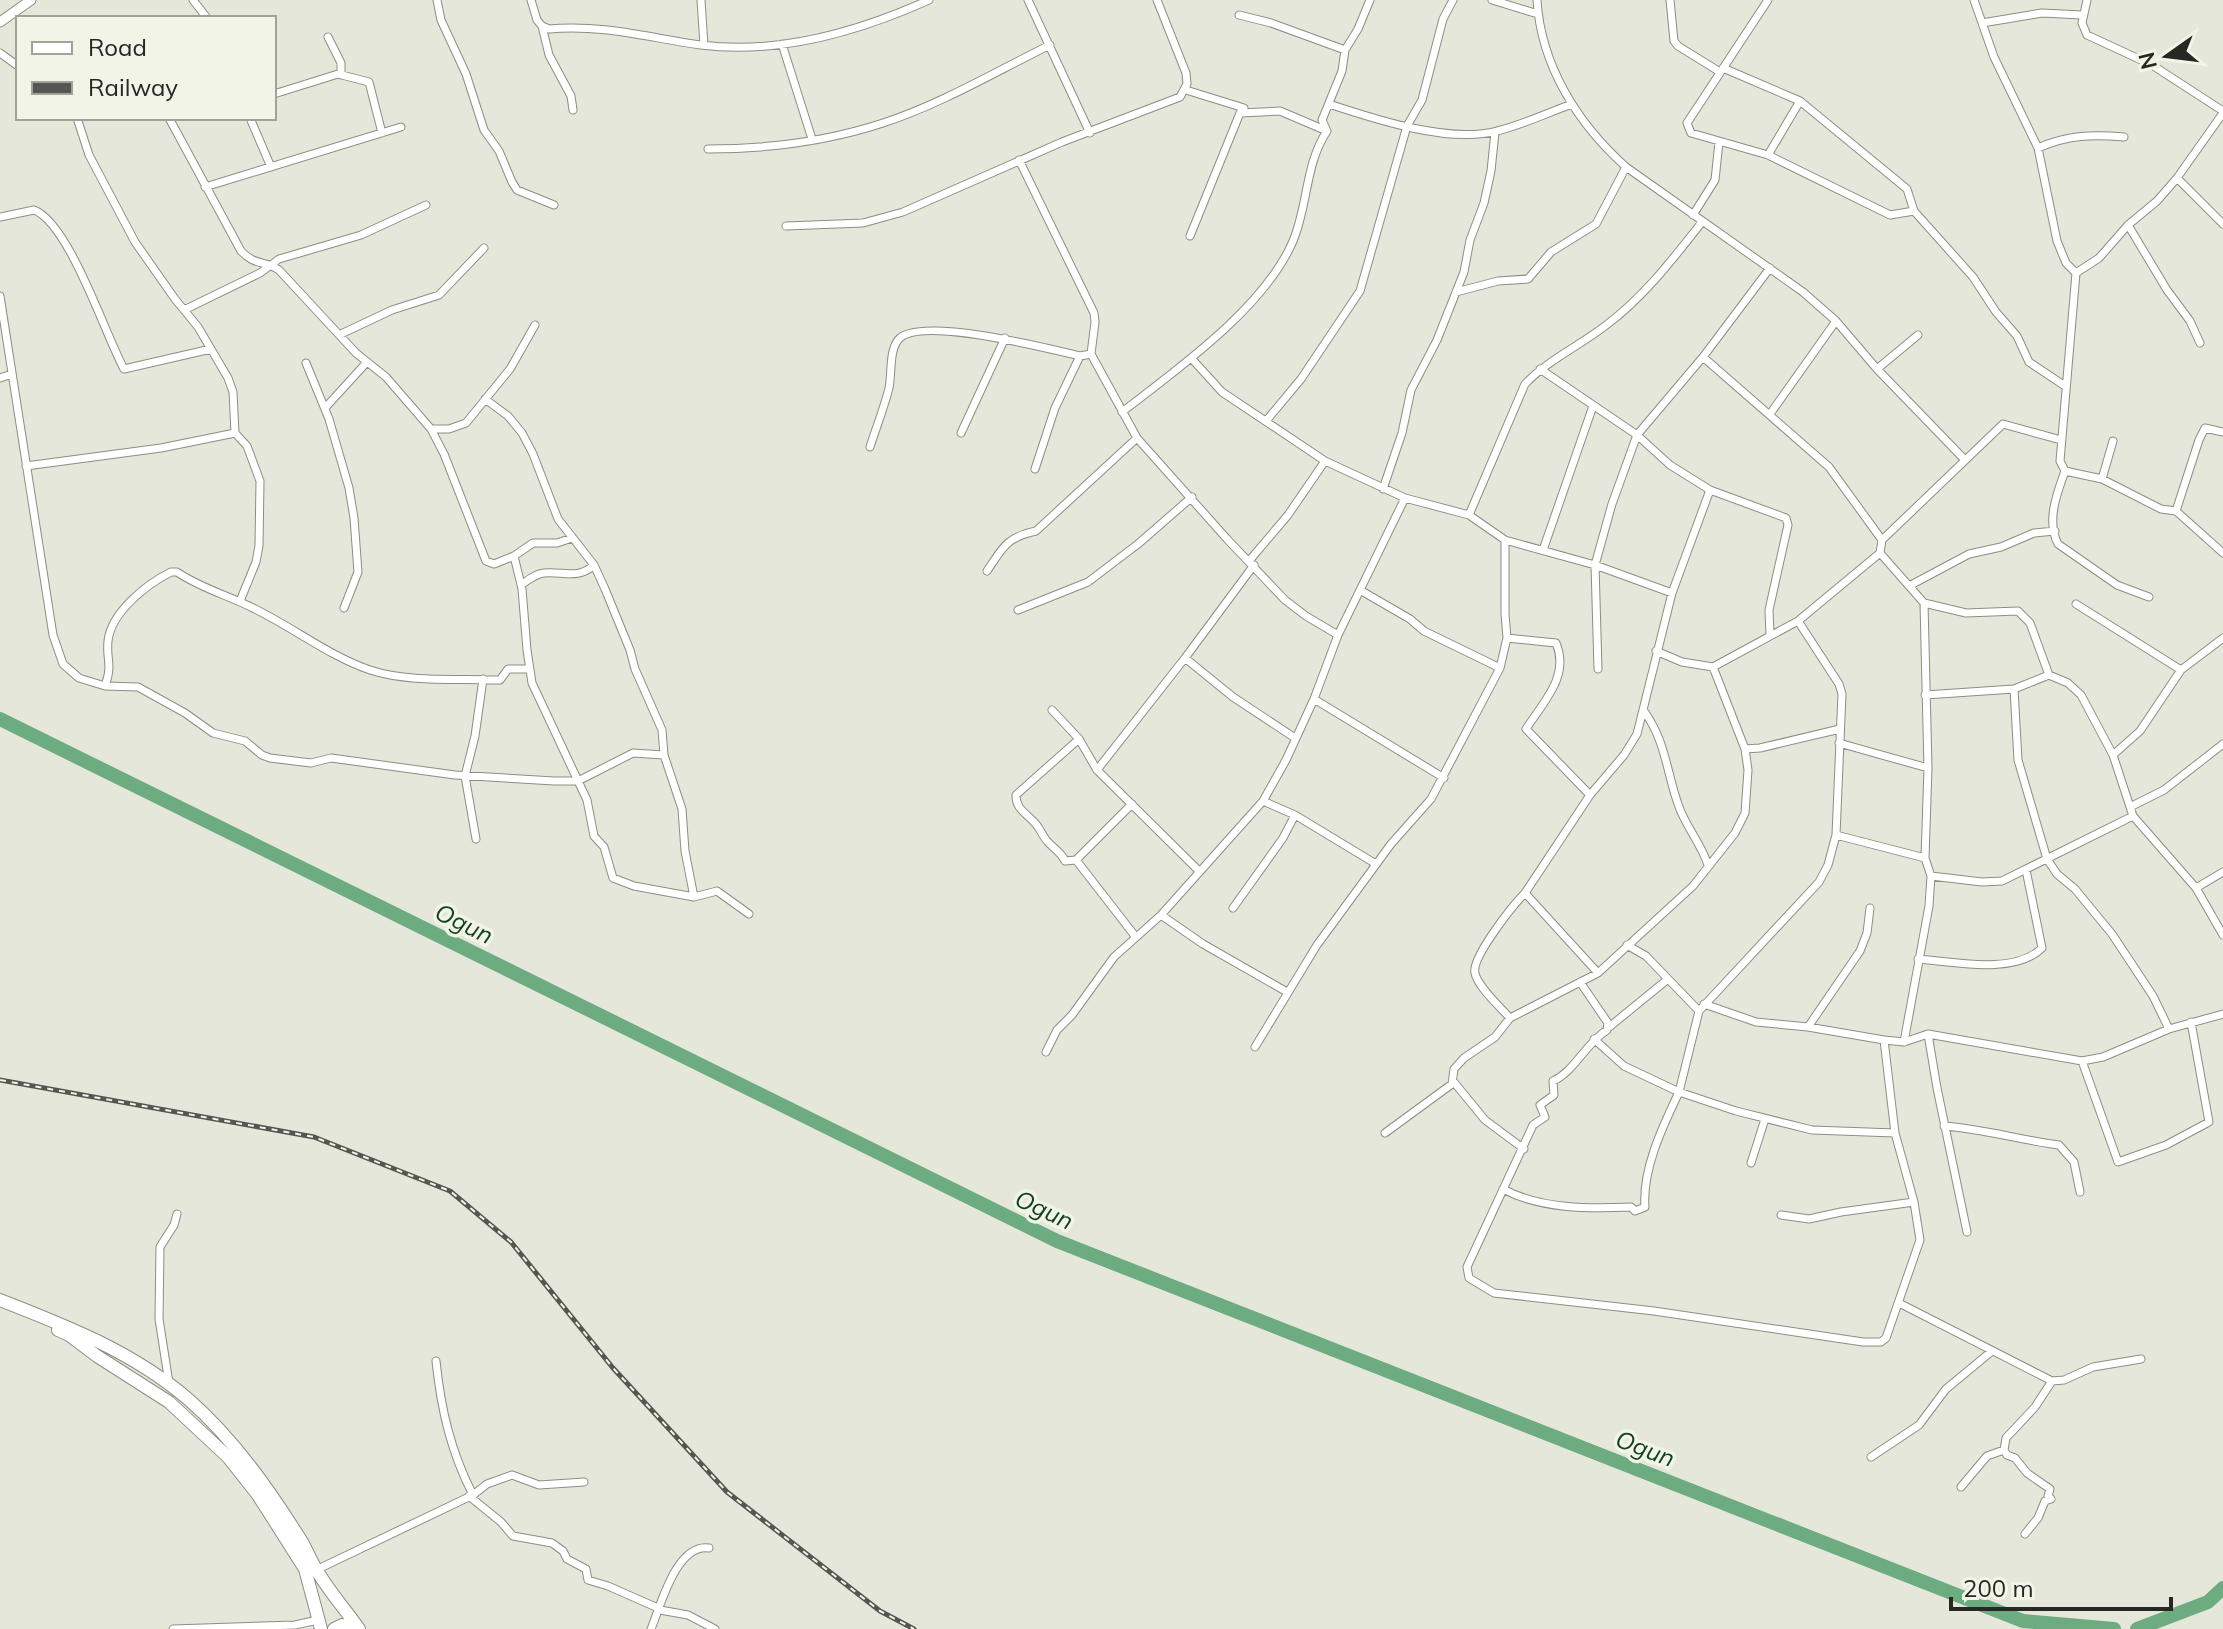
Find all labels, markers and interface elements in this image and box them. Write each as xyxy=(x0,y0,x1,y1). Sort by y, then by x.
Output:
legend xyxy=(16,16,276,120)
north arrow xyxy=(2127,16,2207,96)
text: Road xyxy=(88,32,147,62)
text: N xyxy=(2132,49,2163,72)
text: Railway xyxy=(88,72,178,102)
water label: Ogun xyxy=(430,896,498,950)
water label: Ogun xyxy=(1010,1183,1078,1236)
water label: Ogun xyxy=(1612,1423,1679,1473)
scale bar xyxy=(1951,1561,2171,1611)
text: 200 m xyxy=(1963,1573,2034,1603)

